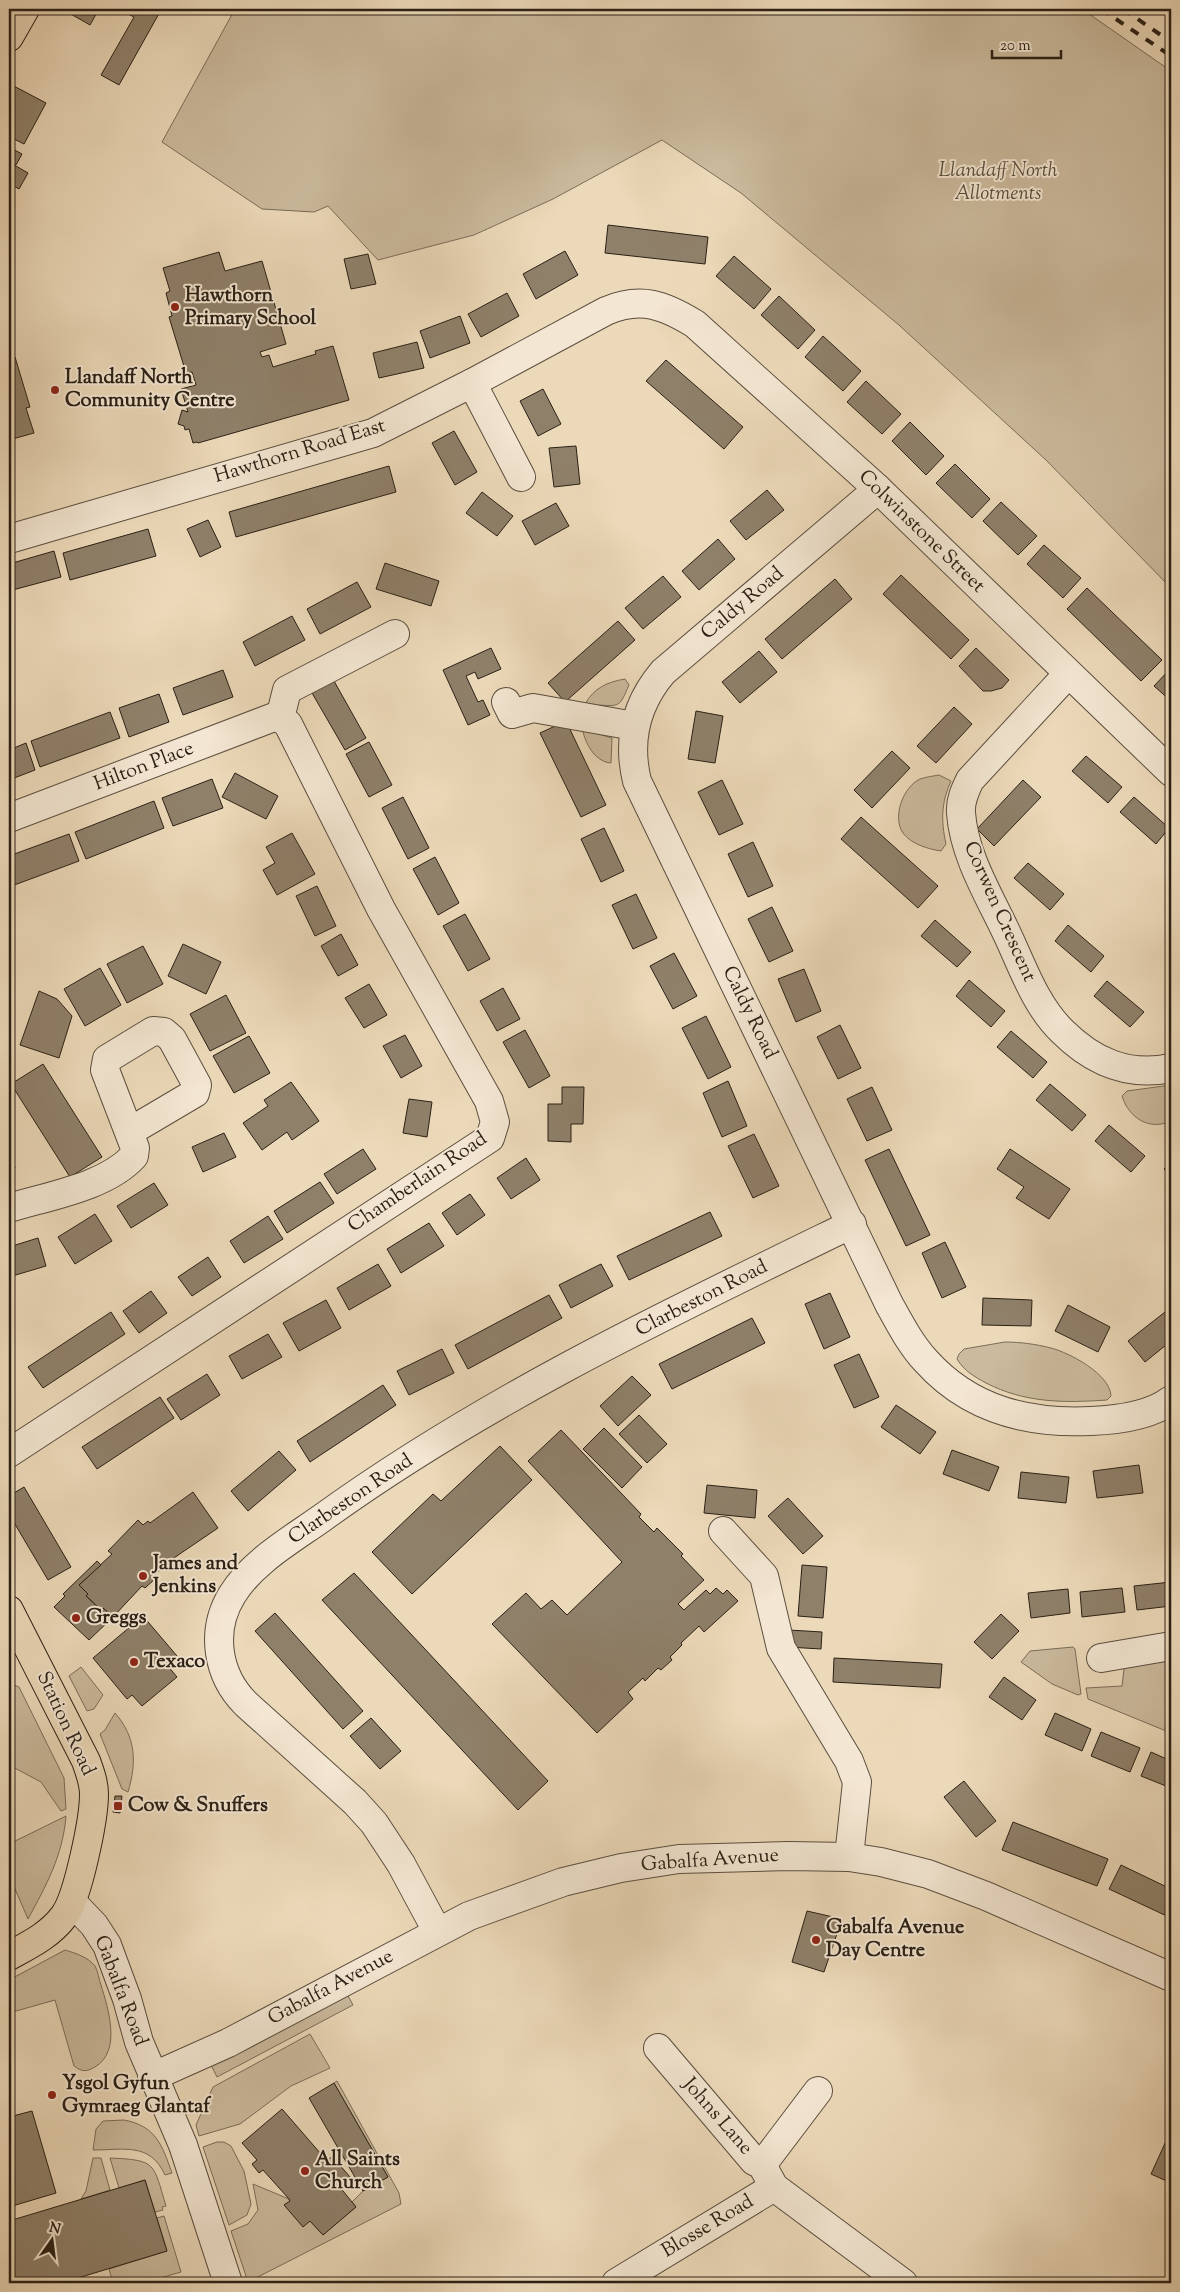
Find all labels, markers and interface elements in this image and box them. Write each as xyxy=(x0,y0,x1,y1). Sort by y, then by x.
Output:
scale bar xyxy=(992,28,1061,60)
text: 20 m xyxy=(1000,36,1031,57)
park label: Llandaff North Allotments xyxy=(938,157,1058,209)
place label: Hawthorn Primary School xyxy=(185,282,317,334)
marker: Hawthorn Primary School xyxy=(169,301,181,313)
place label: Llandaff North Community Centre xyxy=(65,364,235,416)
marker: Llandaff North Community Centre xyxy=(49,384,61,396)
street label: Hawthorn Road East xyxy=(211,412,389,492)
street label: Colwinstone Street xyxy=(851,464,991,600)
street label: Caldy Road xyxy=(695,561,791,647)
street label: Hilton Place xyxy=(90,735,198,799)
street label: Corwen Crescent xyxy=(955,837,1043,987)
street label: Caldy Road xyxy=(714,961,784,1065)
street label: Chamberlain Road xyxy=(342,1126,494,1240)
street label: Clarbeston Road xyxy=(631,1253,773,1345)
street label: Clarbeston Road xyxy=(283,1447,419,1553)
place label: James and Jenkins xyxy=(151,1550,239,1602)
marker: James and Jenkins xyxy=(137,1570,149,1582)
place label: Greggs xyxy=(86,1604,147,1633)
marker: Greggs xyxy=(70,1612,82,1624)
place label: Texaco xyxy=(144,1648,205,1677)
marker: Texaco xyxy=(128,1656,140,1668)
street label: Station Road xyxy=(28,1667,102,1781)
place label: Cow & Snuffers xyxy=(128,1792,268,1821)
marker: Cow & Snuffers xyxy=(112,1800,124,1812)
street label: Gabalfa Avenue xyxy=(640,1842,780,1880)
place label: Gabalfa Avenue Day Centre xyxy=(826,1914,964,1966)
street label: Gabalfa Road xyxy=(86,1931,154,2051)
marker: Gabalfa Avenue Day Centre xyxy=(810,1934,822,1946)
street label: Gabalfa Avenue xyxy=(263,1943,399,2033)
place label: Ysgol Gyfun Gymraeg Glantaf xyxy=(62,2070,212,2122)
street label: Johns Lane xyxy=(674,2071,759,2162)
marker: Ysgol Gyfun Gymraeg Glantaf xyxy=(46,2089,58,2101)
place label: All Saints Church xyxy=(315,2146,400,2198)
marker: All Saints Church xyxy=(299,2165,311,2177)
street label: Blosse Road xyxy=(656,2188,760,2266)
north arrow xyxy=(28,2214,78,2264)
text: N xyxy=(47,2218,63,2240)

